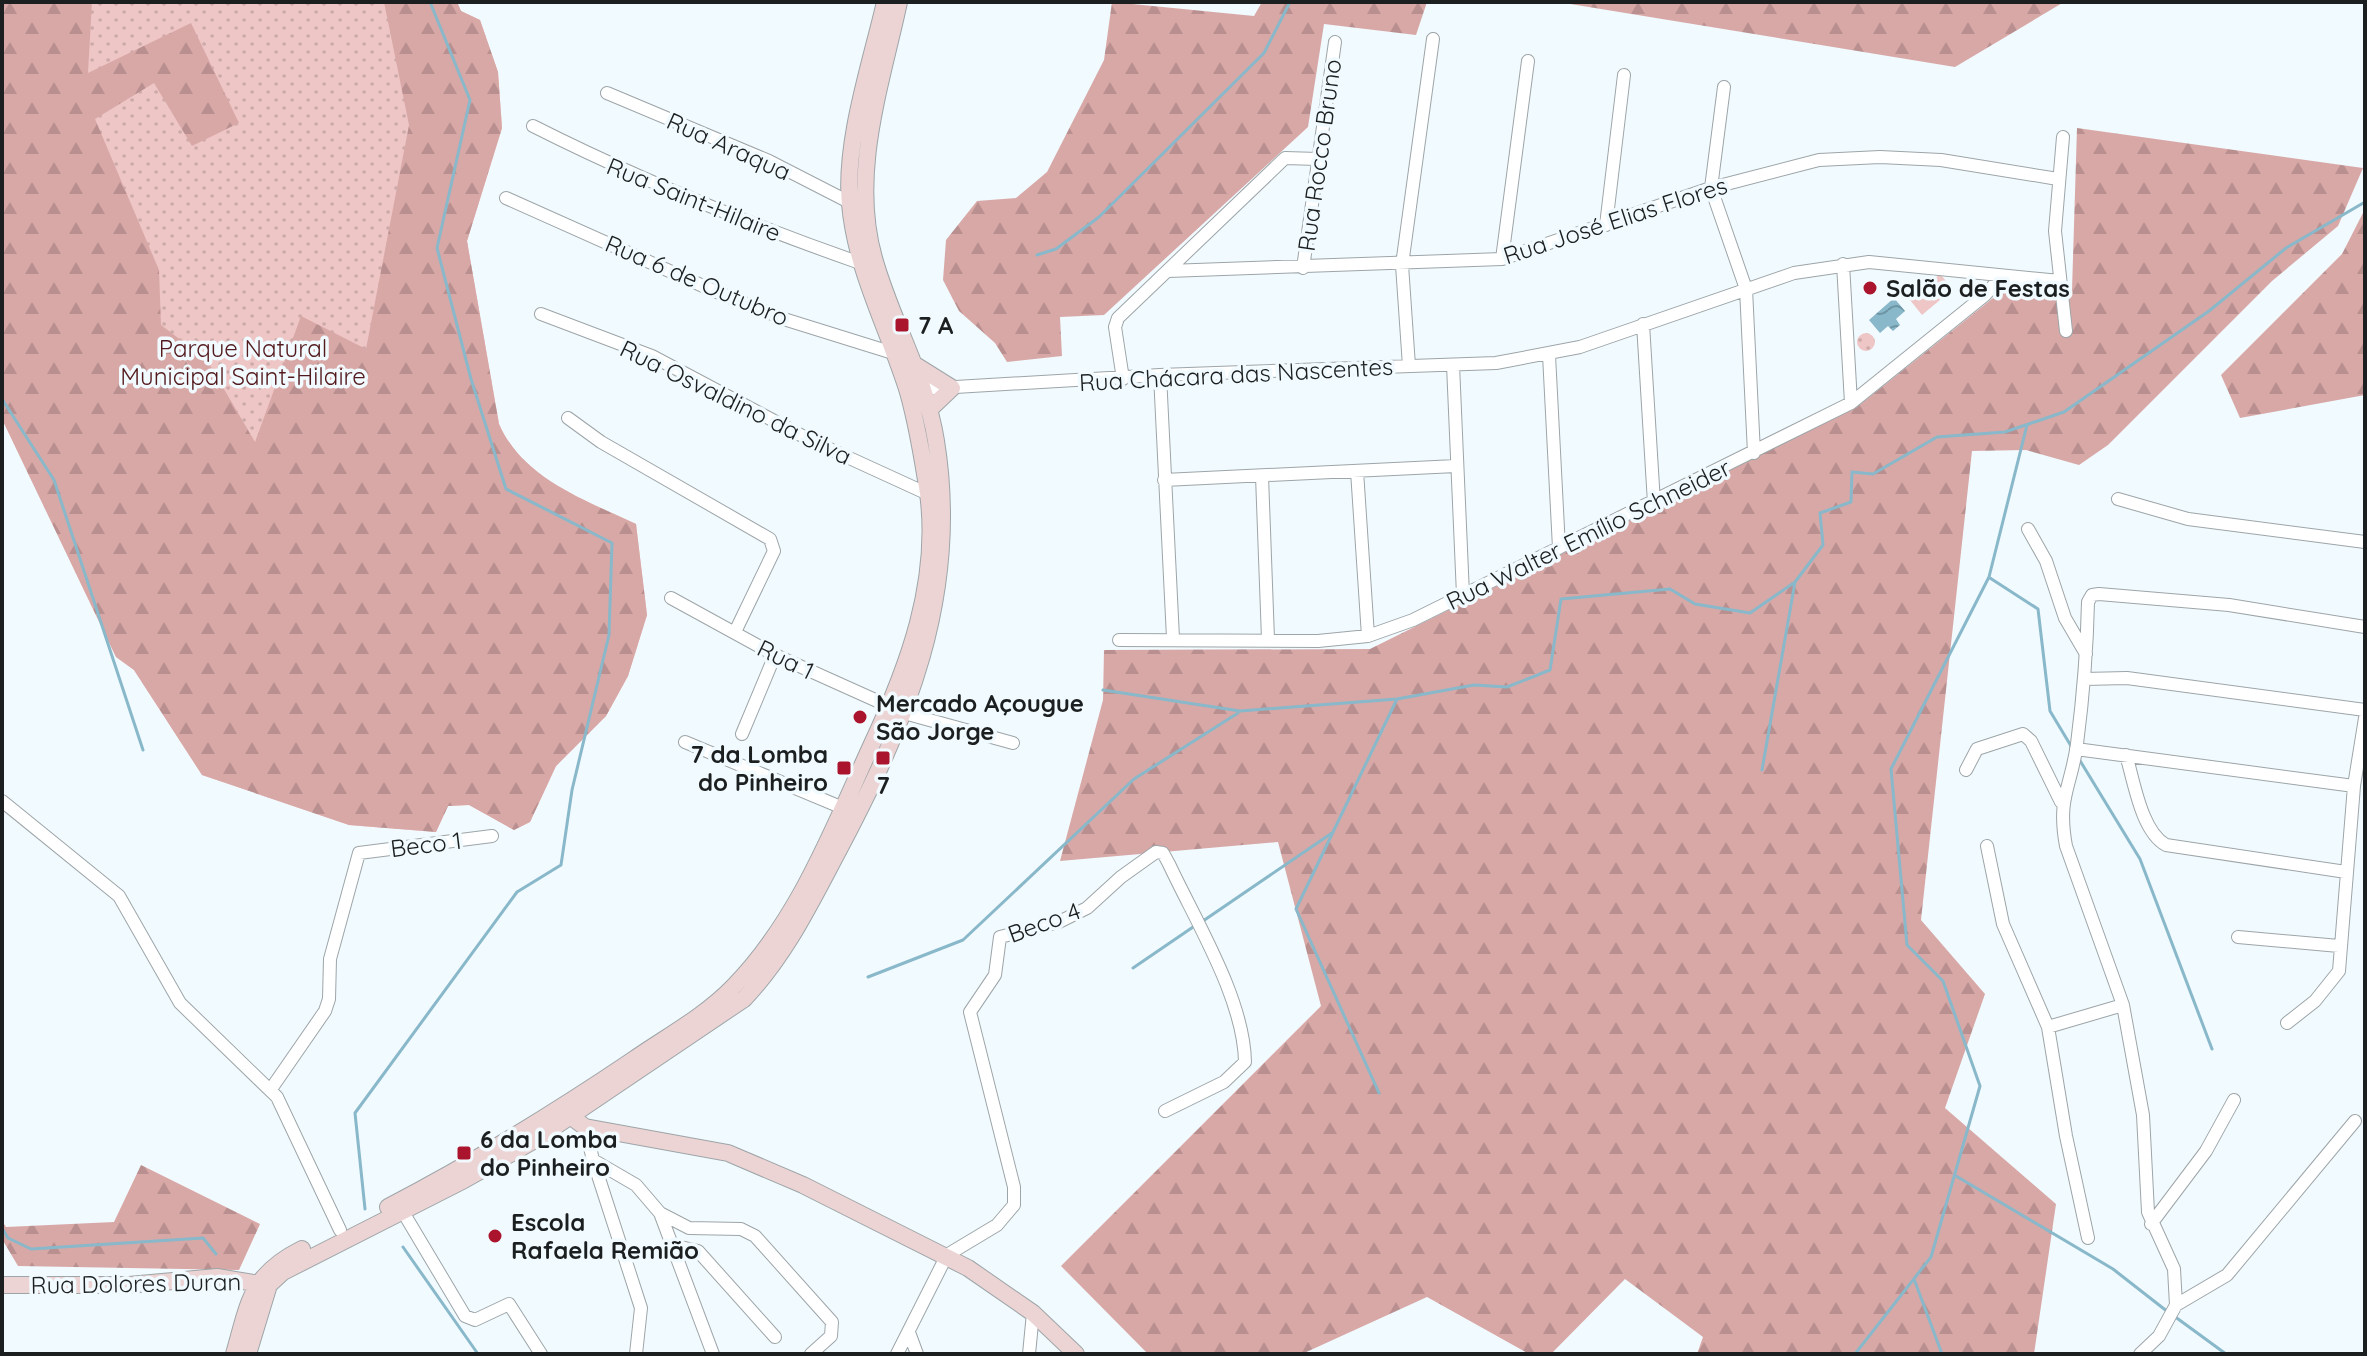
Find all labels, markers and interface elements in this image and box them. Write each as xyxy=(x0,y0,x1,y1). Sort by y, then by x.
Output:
street label: Rua Rocco Bruno xyxy=(1291,57,1347,253)
street label: Rua Araqua xyxy=(662,105,796,187)
street label: Rua Saint-Hilaire xyxy=(603,150,785,248)
street label: Rua José Elias Flores xyxy=(1499,170,1731,270)
street label: Rua 6 de Outubro xyxy=(601,228,793,332)
place label: Salão de Festas xyxy=(1886,273,2070,303)
marker: Salão de Festas xyxy=(1861,279,1879,297)
place label: 7 A xyxy=(918,310,954,340)
marker: 7 A xyxy=(893,316,911,334)
park label: Parque Natural Municipal Saint-Hilaire xyxy=(120,333,366,391)
street label: Rua Osvaldino da Silva xyxy=(615,333,857,471)
street label: Rua Chácara das Nascentes xyxy=(1078,351,1394,397)
street label: Rua Walter Emílio Schneider xyxy=(1441,452,1735,616)
street label: Rua 1 xyxy=(753,632,819,686)
place label: Mercado Açougue São Jorge xyxy=(876,688,1084,746)
marker: Mercado Açougue São Jorge xyxy=(851,708,869,726)
place label: 7 da Lomba do Pinheiro xyxy=(691,739,828,797)
marker: 7 xyxy=(874,749,892,767)
marker: 7 da Lomba do Pinheiro xyxy=(835,759,853,777)
place label: 7 xyxy=(876,770,890,800)
street label: Beco 1 xyxy=(389,825,463,863)
street label: Beco 4 xyxy=(1003,895,1085,949)
place label: 6 da Lomba do Pinheiro xyxy=(480,1124,618,1182)
marker: 6 da Lomba do Pinheiro xyxy=(455,1144,473,1162)
place label: Escola Rafaela Remião xyxy=(511,1207,699,1265)
marker: Escola Rafaela Remião xyxy=(486,1227,504,1245)
street label: Rua Dolores Duran xyxy=(30,1266,242,1300)

